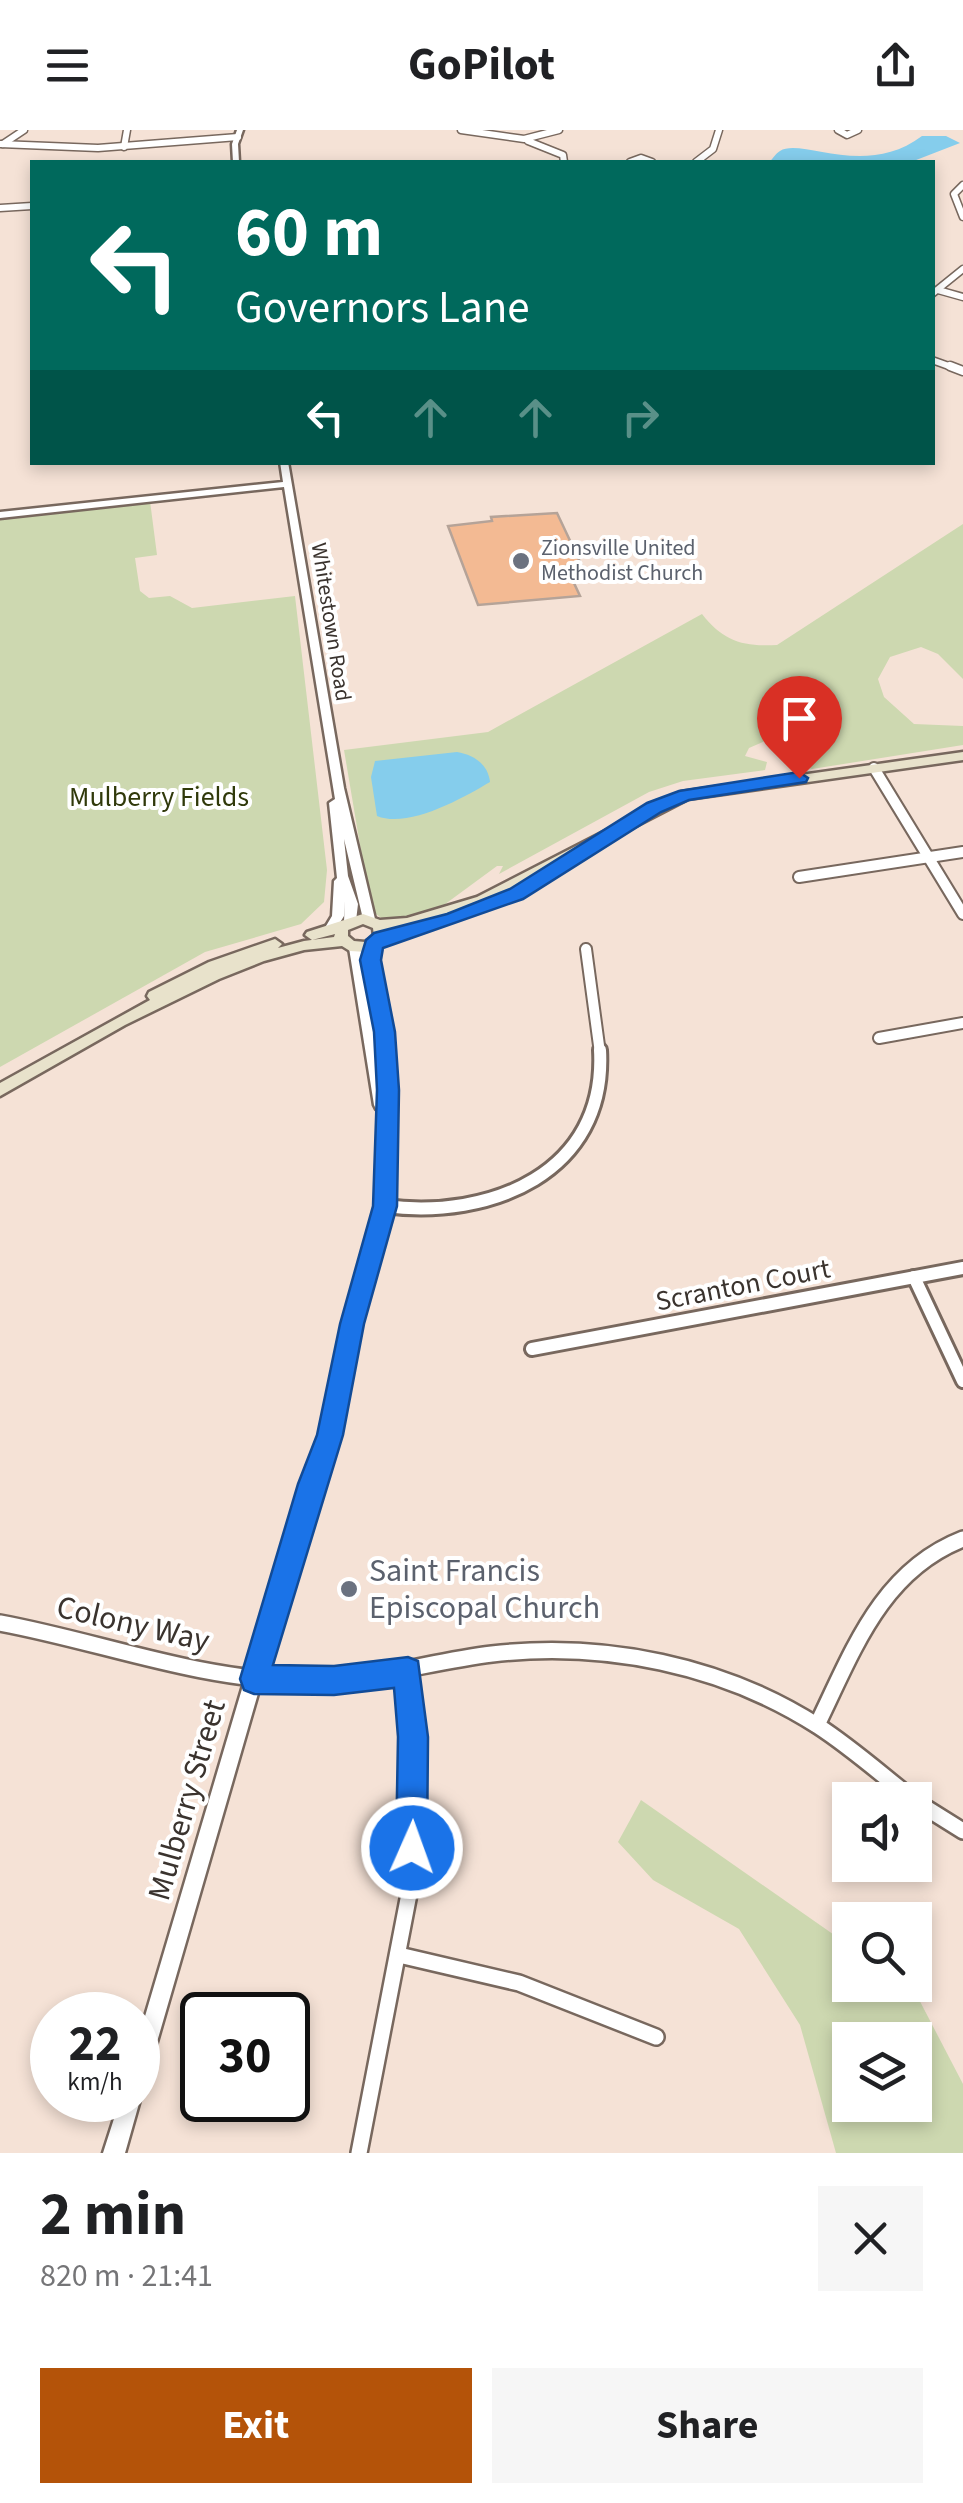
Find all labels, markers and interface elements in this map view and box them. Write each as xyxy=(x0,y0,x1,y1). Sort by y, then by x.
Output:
text: GoPilot xyxy=(408,33,555,97)
icon: menu xyxy=(40,38,95,93)
icon: share xyxy=(868,38,923,93)
text: 60 m xyxy=(235,183,383,283)
icon: left xyxy=(70,200,200,330)
text: Governors Lane xyxy=(235,276,530,340)
icon: left xyxy=(298,390,353,445)
icon: ahead xyxy=(403,390,458,445)
icon: ahead xyxy=(508,390,563,445)
icon: right xyxy=(613,390,668,445)
place label: Zionsville United Methodist Church xyxy=(541,532,703,589)
street label: Whitestown Road xyxy=(303,541,359,703)
marker: Zionsville United Methodist Church xyxy=(510,550,532,572)
pin xyxy=(757,676,842,779)
icon: arrive xyxy=(772,691,827,746)
park label: Mulberry Fields xyxy=(69,777,249,817)
street label: Scranton Court xyxy=(652,1248,834,1322)
place label: Saint Francis Episcopal Church xyxy=(369,1548,600,1631)
marker: Saint Francis Episcopal Church xyxy=(338,1578,360,1600)
street label: Colony Way xyxy=(52,1584,214,1664)
street label: Mulberry Street xyxy=(136,1694,238,1906)
map controls xyxy=(832,1782,932,2122)
button: sound xyxy=(832,1782,932,1882)
position arrow xyxy=(360,1796,464,1900)
button: search xyxy=(832,1902,932,2002)
speed limit sign: 30 xyxy=(180,1992,310,2122)
text: 22 xyxy=(69,2009,121,2080)
button: layers xyxy=(832,2022,932,2122)
text: km/h xyxy=(67,2064,123,2100)
text: 2 min xyxy=(40,2173,186,2258)
button: close xyxy=(818,2186,923,2291)
text: 820 m · 21:41 xyxy=(40,2253,213,2299)
button: Exit xyxy=(40,2368,472,2483)
button: Share xyxy=(492,2368,923,2483)

